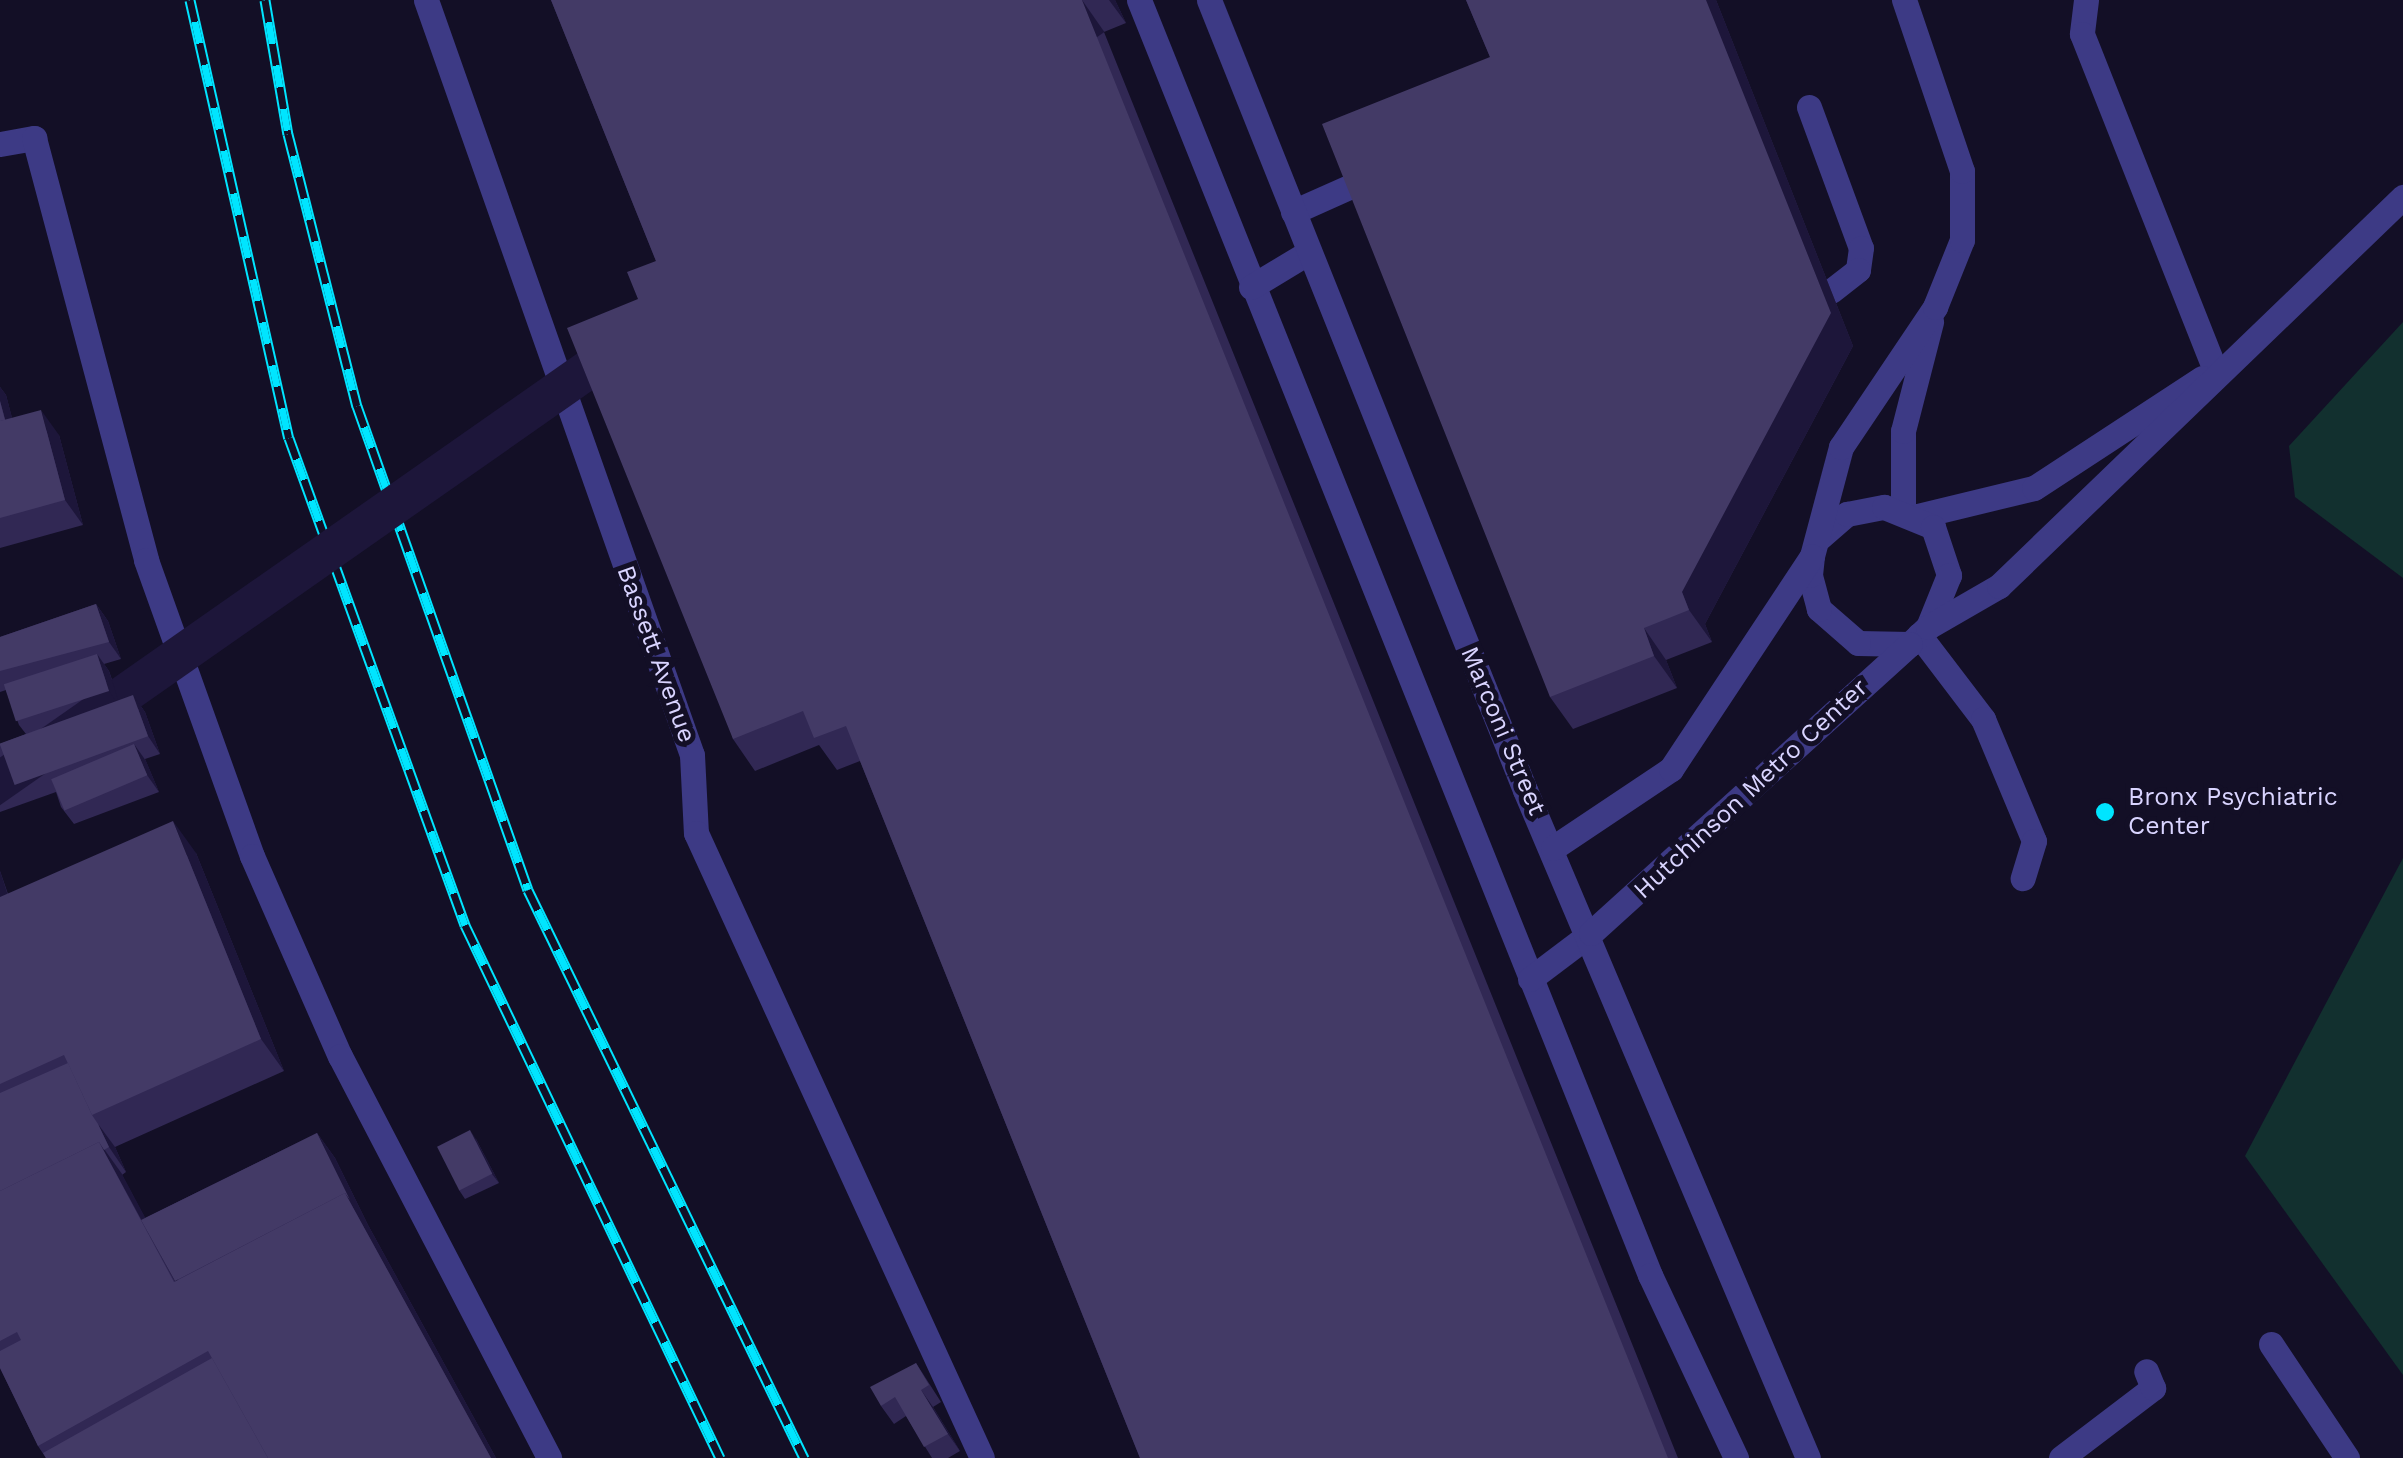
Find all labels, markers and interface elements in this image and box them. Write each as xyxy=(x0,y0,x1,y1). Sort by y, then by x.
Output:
street label: Bassett Avenue xyxy=(610,561,702,747)
street label: Marconi Street xyxy=(1454,642,1552,820)
street label: Hutchinson Metro Center xyxy=(1628,673,1874,905)
place label: Bronx Psychiatric Center xyxy=(2128,783,2338,842)
marker: Bronx Psychiatric Center xyxy=(2092,799,2118,825)

